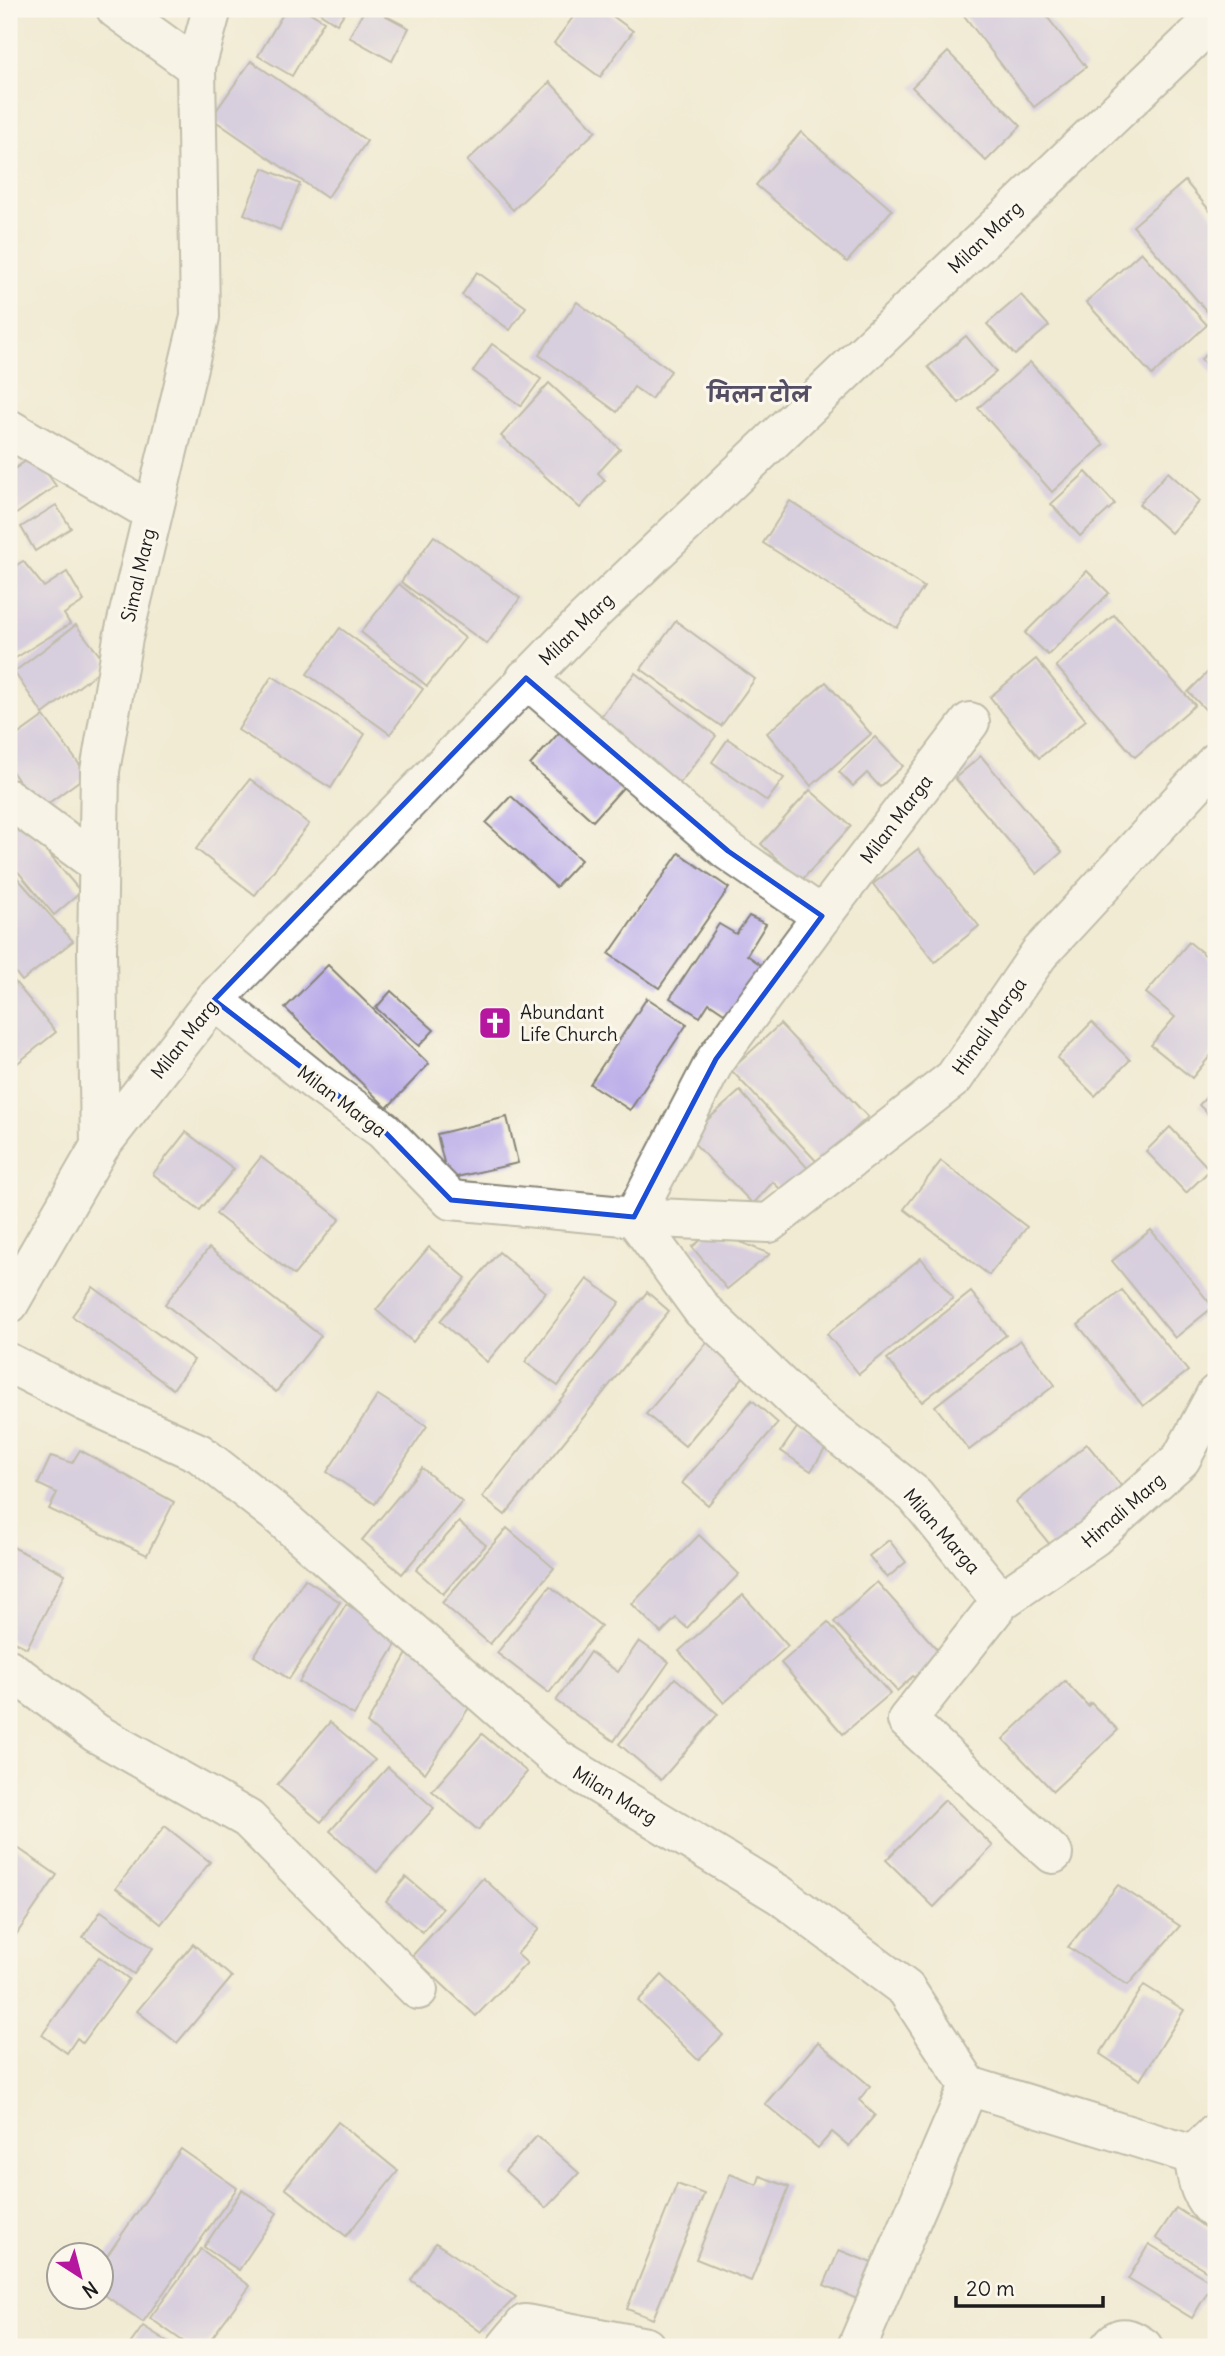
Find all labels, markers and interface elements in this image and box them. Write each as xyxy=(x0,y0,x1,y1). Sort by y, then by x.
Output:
street label: Milan Marg xyxy=(943,196,1027,278)
district label: मिलन टोल xyxy=(706,379,813,408)
street label: Simal Marg xyxy=(116,526,160,624)
street label: Milan Marg xyxy=(534,588,618,670)
street label: Milan Marga xyxy=(855,770,937,868)
street label: Himali Marga xyxy=(947,972,1031,1079)
street label: Milan Marg xyxy=(145,994,223,1084)
place label: Abundant Life Church xyxy=(520,1000,618,1046)
church icon: Abundant Life Church xyxy=(476,1004,514,1042)
street label: Milan Marga xyxy=(293,1060,391,1142)
street label: Himali Marg xyxy=(1076,1467,1170,1553)
street label: Milan Marga xyxy=(898,1483,986,1579)
street label: Milan Marg xyxy=(568,1760,662,1830)
north arrow xyxy=(46,2240,116,2310)
scale bar xyxy=(956,2265,1102,2309)
text: 20 m xyxy=(966,2275,1015,2302)
text: N xyxy=(78,2276,102,2303)

